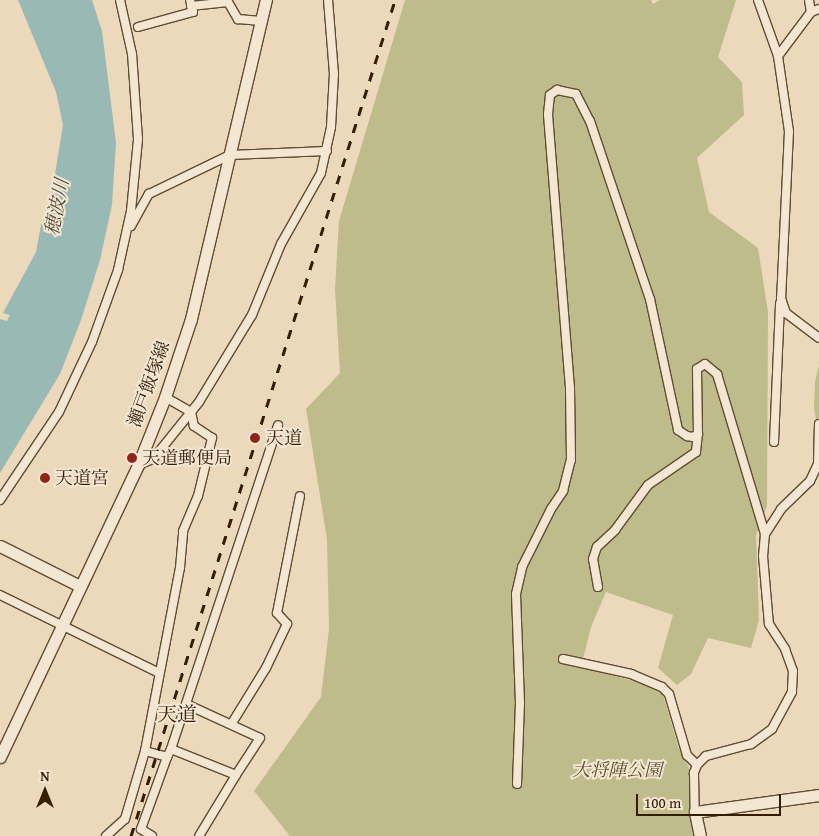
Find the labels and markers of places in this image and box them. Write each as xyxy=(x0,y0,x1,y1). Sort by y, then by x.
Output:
place label: 天道 xyxy=(266,427,302,449)
marker: 天道 xyxy=(248,431,262,445)
place label: 天道郵便局 xyxy=(142,447,232,469)
marker: 天道郵便局 xyxy=(126,452,138,464)
place label: 天道宮 xyxy=(55,467,109,489)
marker: 天道宮 xyxy=(39,472,51,484)

